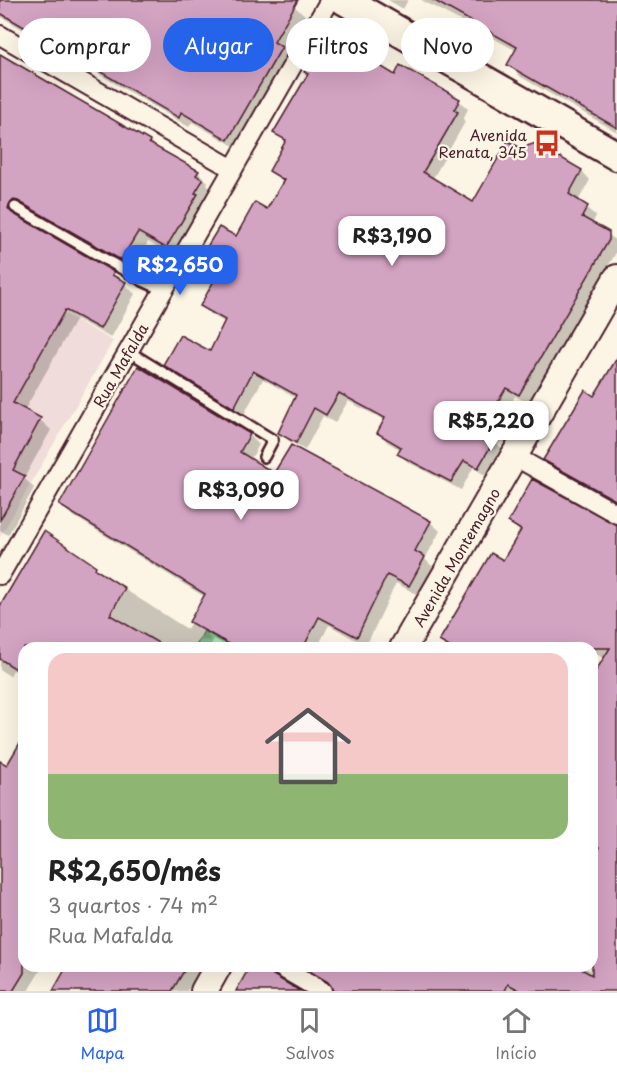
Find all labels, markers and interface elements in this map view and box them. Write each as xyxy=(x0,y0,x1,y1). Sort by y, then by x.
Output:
chip: Comprar xyxy=(18,18,151,72)
chip: Alugar xyxy=(163,18,274,72)
chip: Filtros xyxy=(286,18,389,72)
chip: Novo xyxy=(401,18,494,72)
place label: Avenida Renata, 345 xyxy=(438,123,528,163)
bus stop icon: Avenida Renata, 345 xyxy=(532,128,562,158)
pin: R$3,190 xyxy=(337,216,447,267)
text: R$3,190 xyxy=(352,220,432,250)
pin: R$2,650 xyxy=(125,245,235,296)
text: R$2,650 xyxy=(137,249,223,279)
street label: Rua Mafalda xyxy=(87,318,154,411)
pin: R$5,220 xyxy=(436,401,546,452)
text: R$5,220 xyxy=(448,405,534,435)
pin: R$3,090 xyxy=(186,470,296,521)
text: R$3,090 xyxy=(198,474,284,504)
street label: Avenida Montemagno xyxy=(407,483,505,631)
icon: home xyxy=(254,692,362,800)
text: R$2,650/mês xyxy=(48,851,221,890)
text: 3 quartos · 74 m² xyxy=(48,890,218,920)
text: Rua Mafalda xyxy=(48,920,173,950)
tab: Mapa xyxy=(80,1004,124,1064)
tab: Salvos xyxy=(285,1004,335,1064)
tab: Início xyxy=(495,1004,537,1064)

